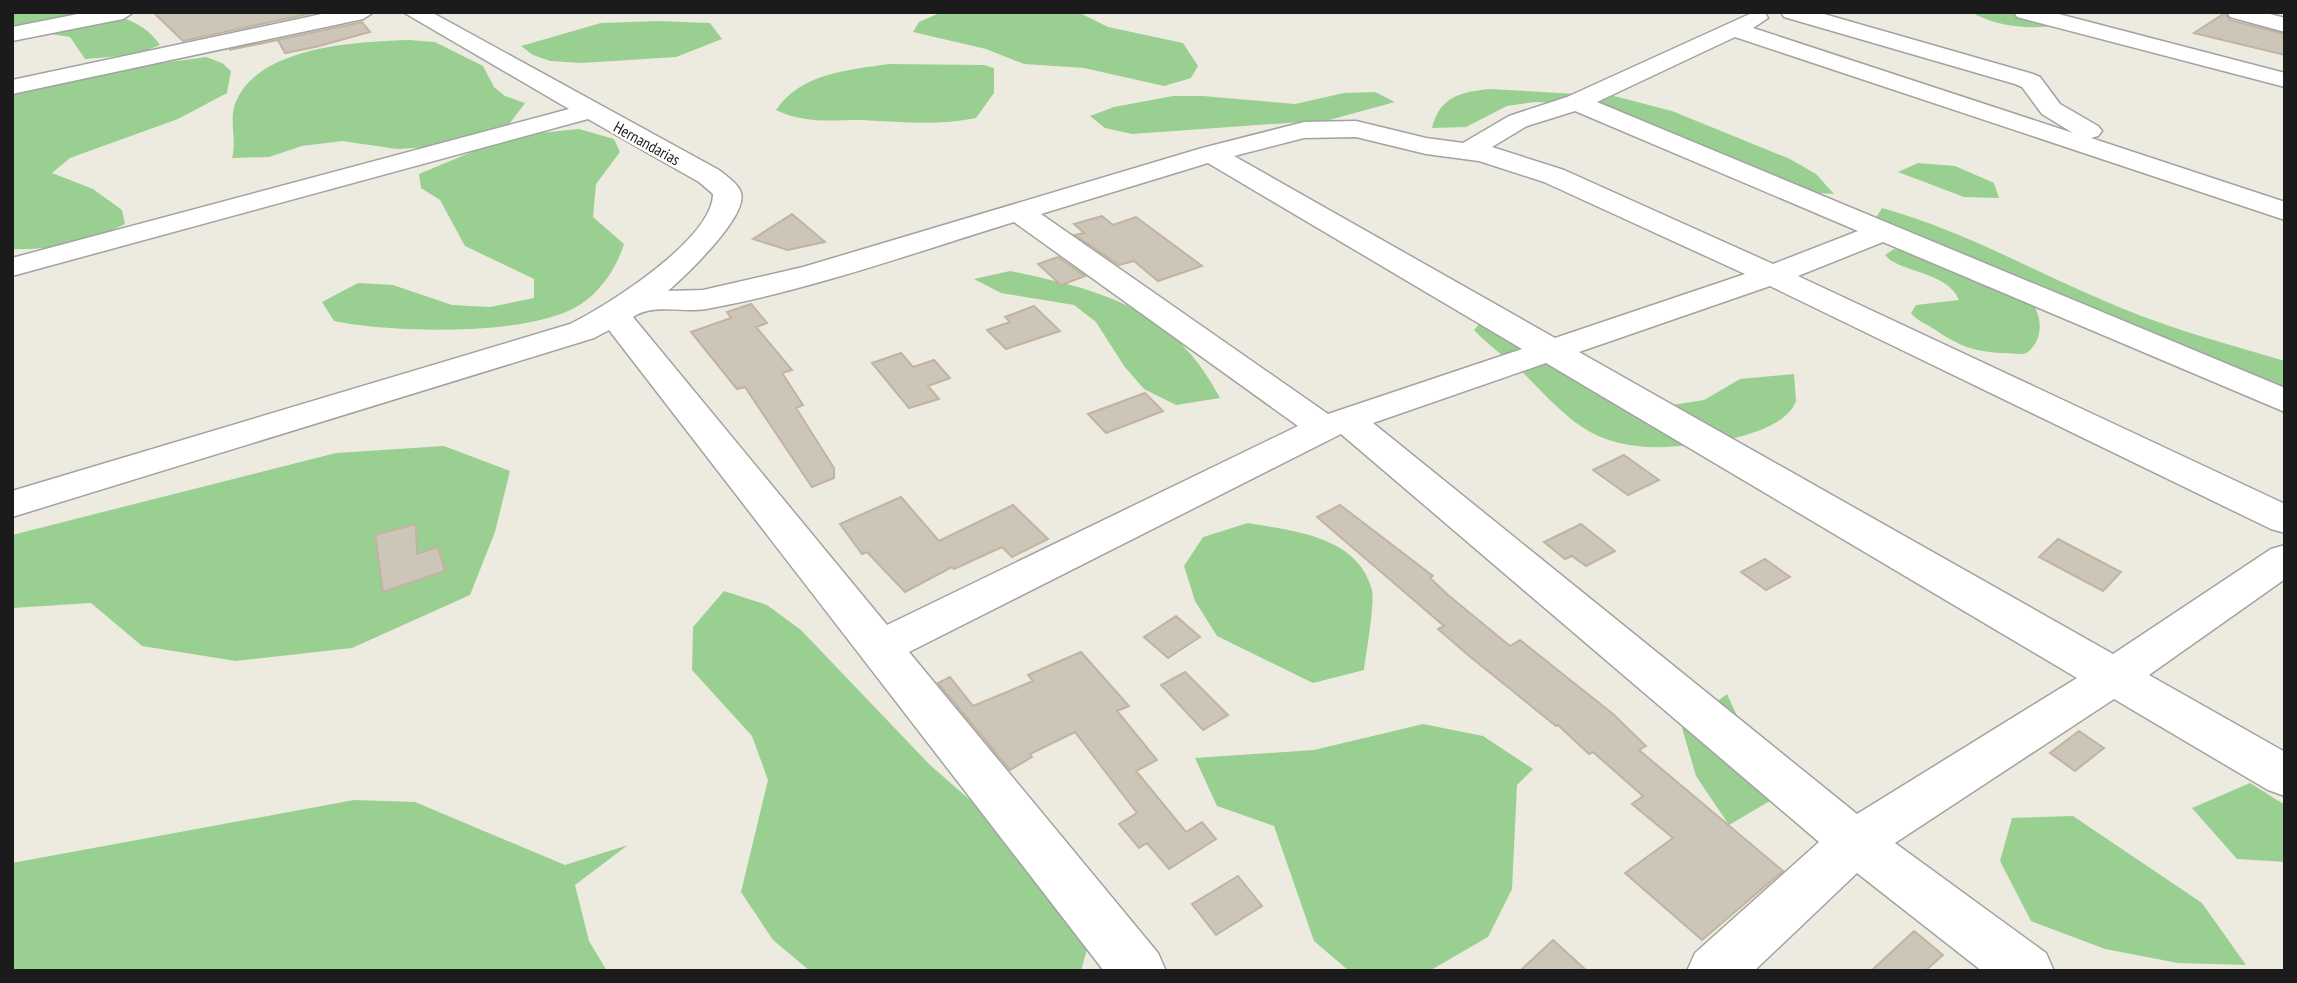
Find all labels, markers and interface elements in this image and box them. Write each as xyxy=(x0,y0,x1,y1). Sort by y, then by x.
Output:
street label: Hernandarias xyxy=(610,117,684,169)

